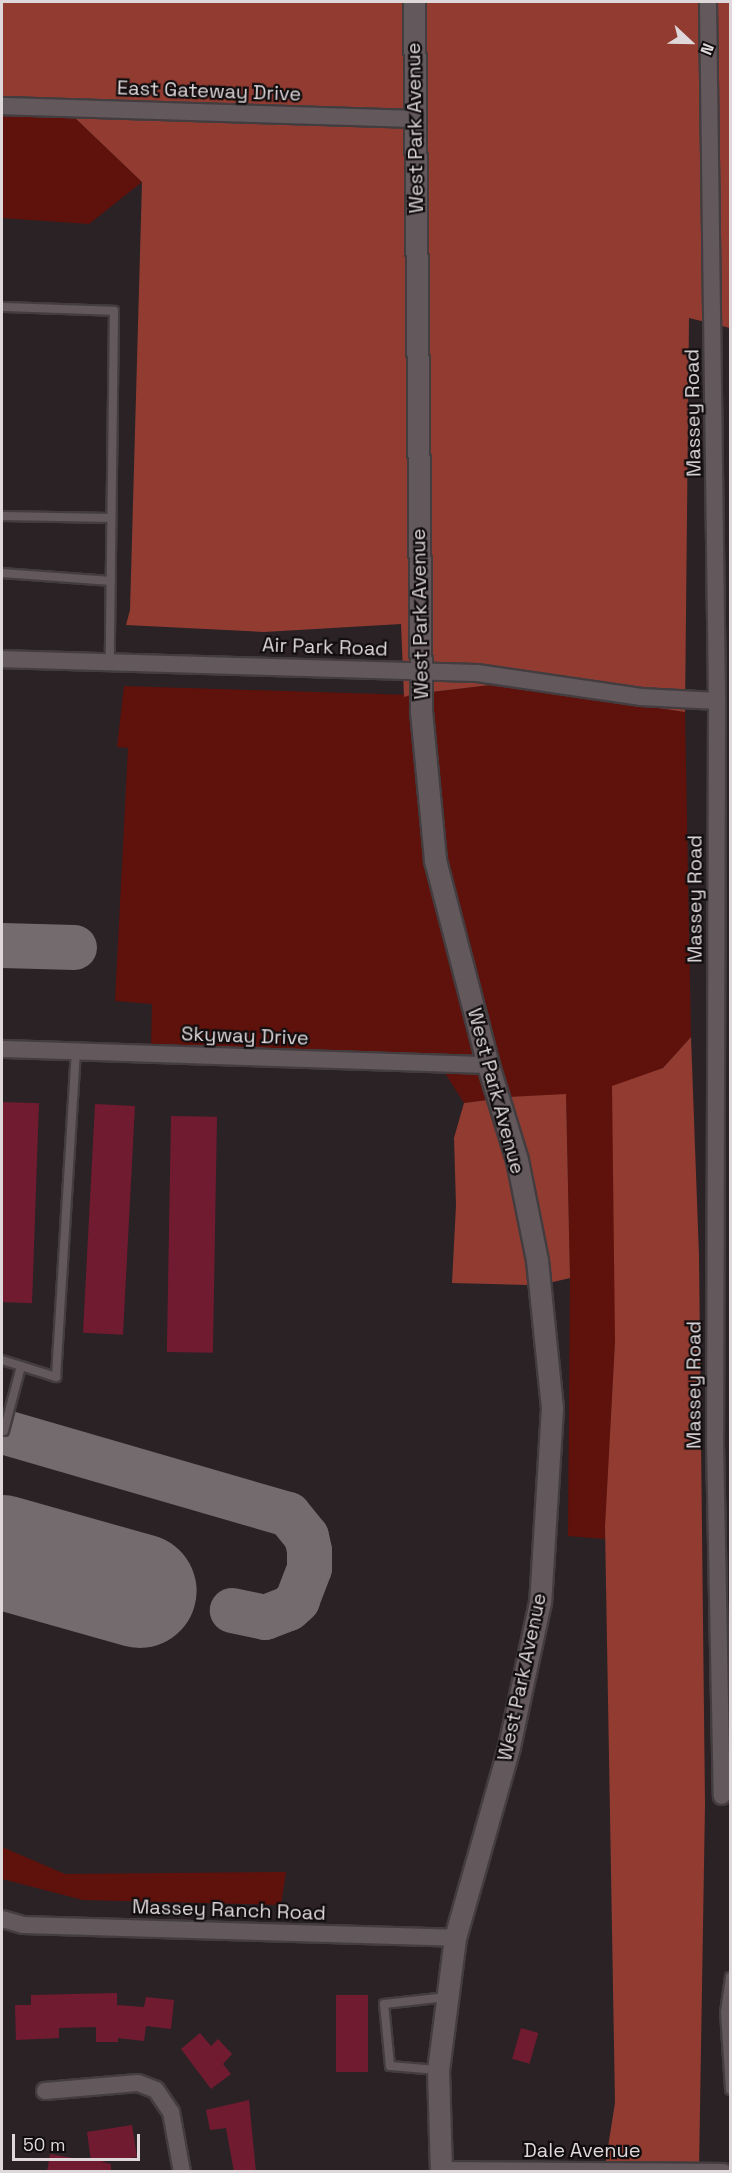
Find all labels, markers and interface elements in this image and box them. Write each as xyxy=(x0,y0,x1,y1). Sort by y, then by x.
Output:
north arrow xyxy=(660,12,720,72)
text: N xyxy=(695,40,719,58)
street label: West Park Avenue xyxy=(402,42,428,214)
street label: East Gateway Drive xyxy=(117,76,301,106)
street label: Massey Road xyxy=(680,349,706,477)
street label: West Park Avenue xyxy=(407,528,433,700)
street label: Air Park Road xyxy=(262,633,388,661)
street label: Massey Road xyxy=(683,835,707,963)
street label: West Park Avenue xyxy=(462,1005,530,1177)
street label: Skyway Drive xyxy=(181,1022,309,1050)
street label: Massey Road xyxy=(682,1321,706,1449)
street label: West Park Avenue xyxy=(492,1591,552,1763)
street label: Massey Ranch Road xyxy=(132,1895,326,1925)
scale bar xyxy=(15,2122,142,2160)
text: 50 m xyxy=(23,2133,65,2156)
street label: Dale Avenue xyxy=(523,2138,641,2162)

